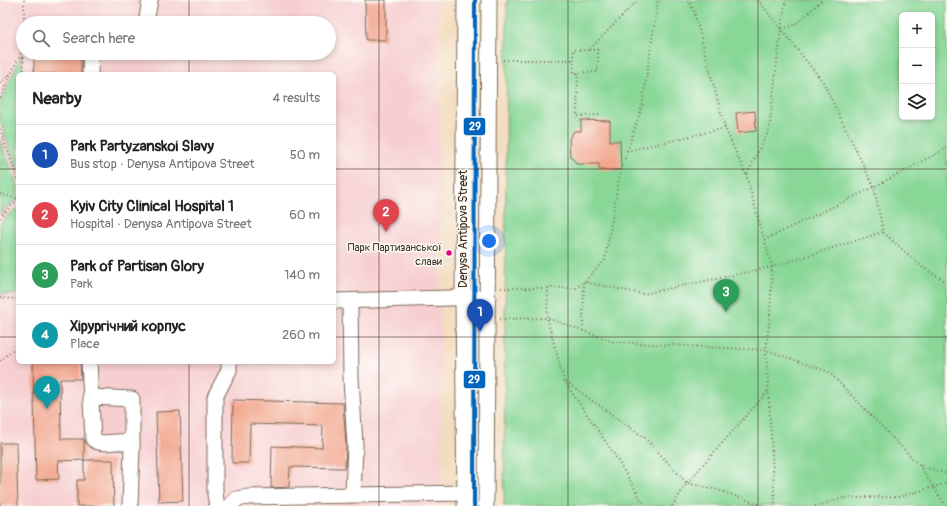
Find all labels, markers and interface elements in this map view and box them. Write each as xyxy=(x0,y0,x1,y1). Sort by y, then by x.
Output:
map controls xyxy=(899,12,935,120)
button: + xyxy=(899,12,935,48)
search box xyxy=(16,16,336,60)
icon: search xyxy=(30,27,52,49)
text: Search here xyxy=(62,29,135,48)
button: − xyxy=(899,48,935,84)
button: layers xyxy=(899,84,935,120)
text: Nearby xyxy=(32,88,81,109)
text: 4 results xyxy=(273,90,320,106)
line badge: 29 xyxy=(463,117,486,136)
text: 29 xyxy=(469,120,481,133)
text: Park Partyzanskoi Slavy xyxy=(70,137,214,156)
text: 1 xyxy=(42,147,48,163)
text: 50 m xyxy=(290,147,320,163)
text: Bus stop · Denysa Antipova Street xyxy=(70,156,255,172)
street label: Denysa Antipova Street xyxy=(456,170,471,288)
text: Kyiv City Clinical Hospital 1 xyxy=(70,197,234,216)
pin: 2 xyxy=(373,199,399,232)
text: 2 xyxy=(41,207,49,223)
text: 60 m xyxy=(289,207,320,223)
text: Hospital · Denysa Antipova Street xyxy=(70,216,252,232)
your location xyxy=(479,231,499,251)
place label: Парк Партизанської слави xyxy=(348,241,442,268)
marker: Парк Партизанської слави xyxy=(444,248,454,258)
text: Park of Partisan Glory xyxy=(70,257,204,276)
text: 3 xyxy=(41,267,49,283)
text: 140 m xyxy=(284,267,320,283)
text: Park xyxy=(70,276,93,292)
pin: 3 xyxy=(713,279,739,312)
pin: 1 xyxy=(467,299,493,332)
text: Хірургічний корпус xyxy=(70,317,186,336)
text: 4 xyxy=(41,327,49,343)
text: 260 m xyxy=(282,327,320,343)
text: Place xyxy=(70,336,99,352)
line badge: 29 xyxy=(463,370,486,389)
text: 29 xyxy=(468,373,480,386)
pin: 4 xyxy=(34,376,60,409)

